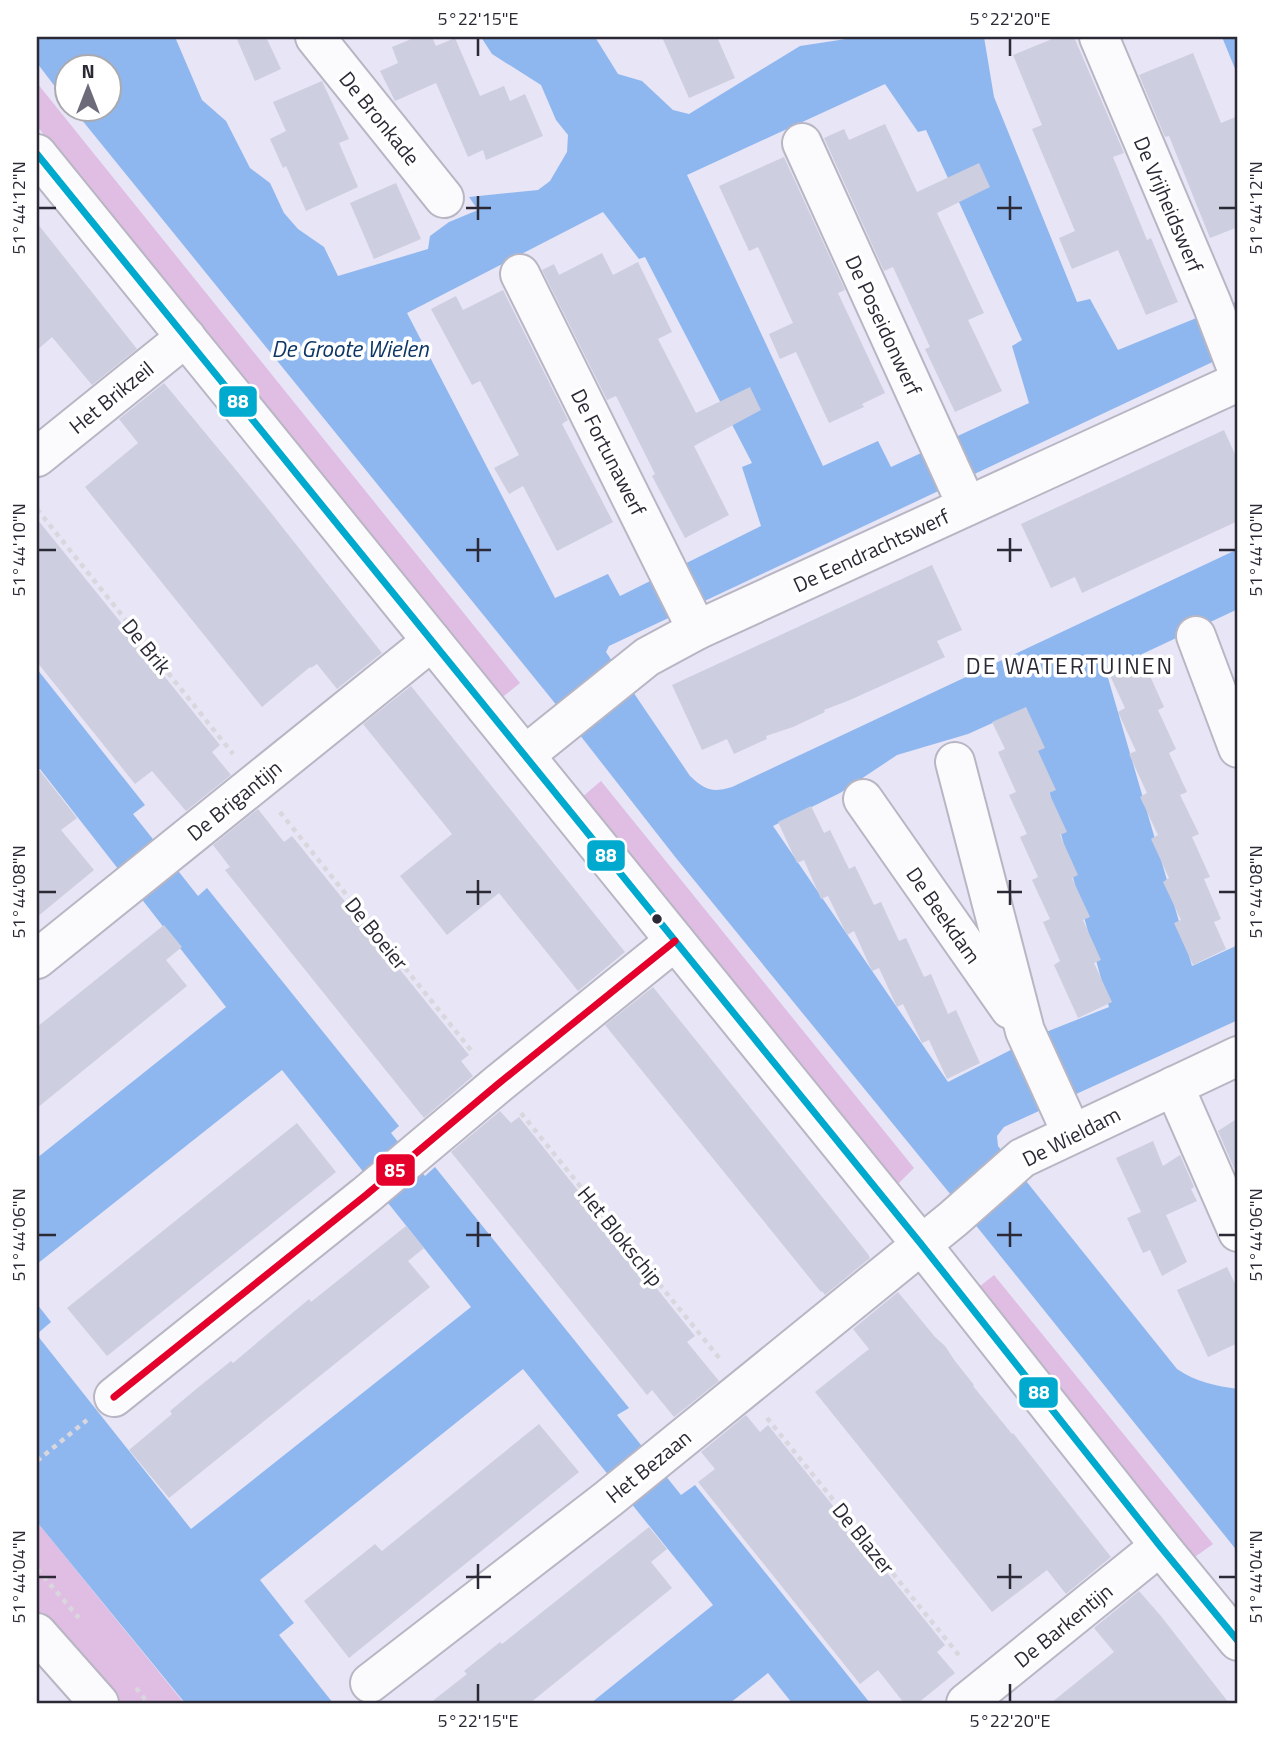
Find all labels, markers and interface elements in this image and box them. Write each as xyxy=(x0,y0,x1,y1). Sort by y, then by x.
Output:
text: 5°22'15"E xyxy=(438,5,518,32)
text: 5°22'20"E xyxy=(970,5,1050,32)
north arrow xyxy=(52,52,122,122)
text: N xyxy=(81,56,95,85)
street label: De Bronkade xyxy=(332,64,428,172)
street label: De Vrijheidswerf xyxy=(1126,131,1212,277)
text: 51°44'12"N xyxy=(5,161,32,255)
text: 51°44'12"N xyxy=(1242,161,1269,255)
street label: De Poseidonwerf xyxy=(838,250,930,400)
water label: De Groote Wielen xyxy=(272,331,429,366)
street label: Het Brikzeil xyxy=(62,353,160,441)
street label: De Fortunawerf xyxy=(563,383,655,521)
line badge: 88 xyxy=(218,385,258,418)
text: 88 xyxy=(227,386,249,415)
street label: De Eendrachtswerf xyxy=(788,500,954,600)
text: 51°44'10"N xyxy=(5,503,32,597)
text: 51°44'10"N xyxy=(1242,503,1269,597)
street label: De Brik xyxy=(115,611,179,681)
district label: DE WATERTUINEN xyxy=(966,648,1174,683)
street label: De Brigantijn xyxy=(180,752,288,848)
line badge: 88 xyxy=(586,839,626,872)
text: 88 xyxy=(595,840,617,869)
text: 51°44'08"N xyxy=(5,845,32,939)
text: 51°44'08"N xyxy=(1242,845,1269,939)
street label: De Beekdam xyxy=(899,860,989,970)
street label: De Boeier xyxy=(338,890,416,976)
unlabelled marker xyxy=(650,912,664,926)
street label: De Wieldam xyxy=(1016,1098,1126,1174)
line badge: 85 xyxy=(375,1153,416,1187)
text: 85 xyxy=(384,1155,406,1184)
street label: Het Blokschip xyxy=(570,1179,672,1293)
text: 51°44'06"N xyxy=(5,1188,32,1282)
text: 51°44'06"N xyxy=(1242,1188,1269,1282)
line badge: 88 xyxy=(1018,1376,1059,1409)
text: 88 xyxy=(1028,1377,1050,1406)
street label: Het Bezaan xyxy=(598,1421,698,1511)
street label: De Blazer xyxy=(825,1495,903,1581)
text: 51°44'04"N xyxy=(5,1530,32,1624)
text: 51°44'04"N xyxy=(1242,1530,1269,1624)
street label: De Barkentijn xyxy=(1007,1575,1119,1675)
text: 5°22'15"E xyxy=(438,1707,518,1734)
text: 5°22'20"E xyxy=(970,1707,1050,1734)

